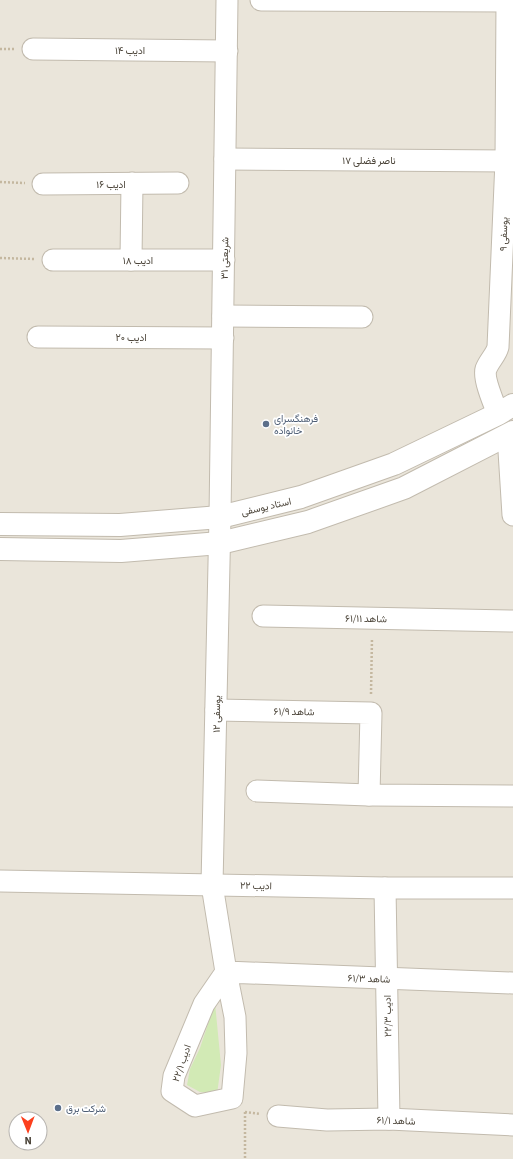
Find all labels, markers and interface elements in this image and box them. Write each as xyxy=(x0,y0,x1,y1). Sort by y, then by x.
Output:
street label: ادیب ۱۴ xyxy=(115,44,145,58)
street label: ناصر فضلی ۱۷ xyxy=(342,154,396,168)
street label: ادیب ۱۶ xyxy=(96,178,126,192)
street label: یوسفی ۹ xyxy=(496,216,512,251)
street label: شریعتی ۳۱ xyxy=(218,237,232,279)
street label: ادیب ۱۸ xyxy=(123,254,153,268)
street label: ادیب ۲۰ xyxy=(116,331,146,345)
place label: فرهنگسرای خانواده xyxy=(274,412,319,438)
marker: فرهنگسرای خانواده xyxy=(261,419,271,429)
street label: استاد یوسفی xyxy=(240,494,293,520)
street label: شاهد ۶۱/۱۱ xyxy=(345,612,387,626)
street label: یوسفی ۱۲ xyxy=(210,695,224,733)
street label: شاهد ۶۱/۹ xyxy=(273,705,315,719)
street label: ادیب ۲۲ xyxy=(240,879,272,893)
street label: شاهد ۶۱/۳ xyxy=(347,971,391,987)
street label: ادیب ۲۲/۳ xyxy=(381,995,395,1037)
street label: ادیب ۲۲/۱ xyxy=(169,1043,195,1084)
place label: شرکت برق xyxy=(66,1102,106,1116)
marker: شرکت برق xyxy=(53,1103,63,1113)
north arrow xyxy=(8,1111,48,1151)
street label: شاهد ۶۱/۱ xyxy=(376,1113,416,1129)
text: N xyxy=(24,1133,32,1148)

